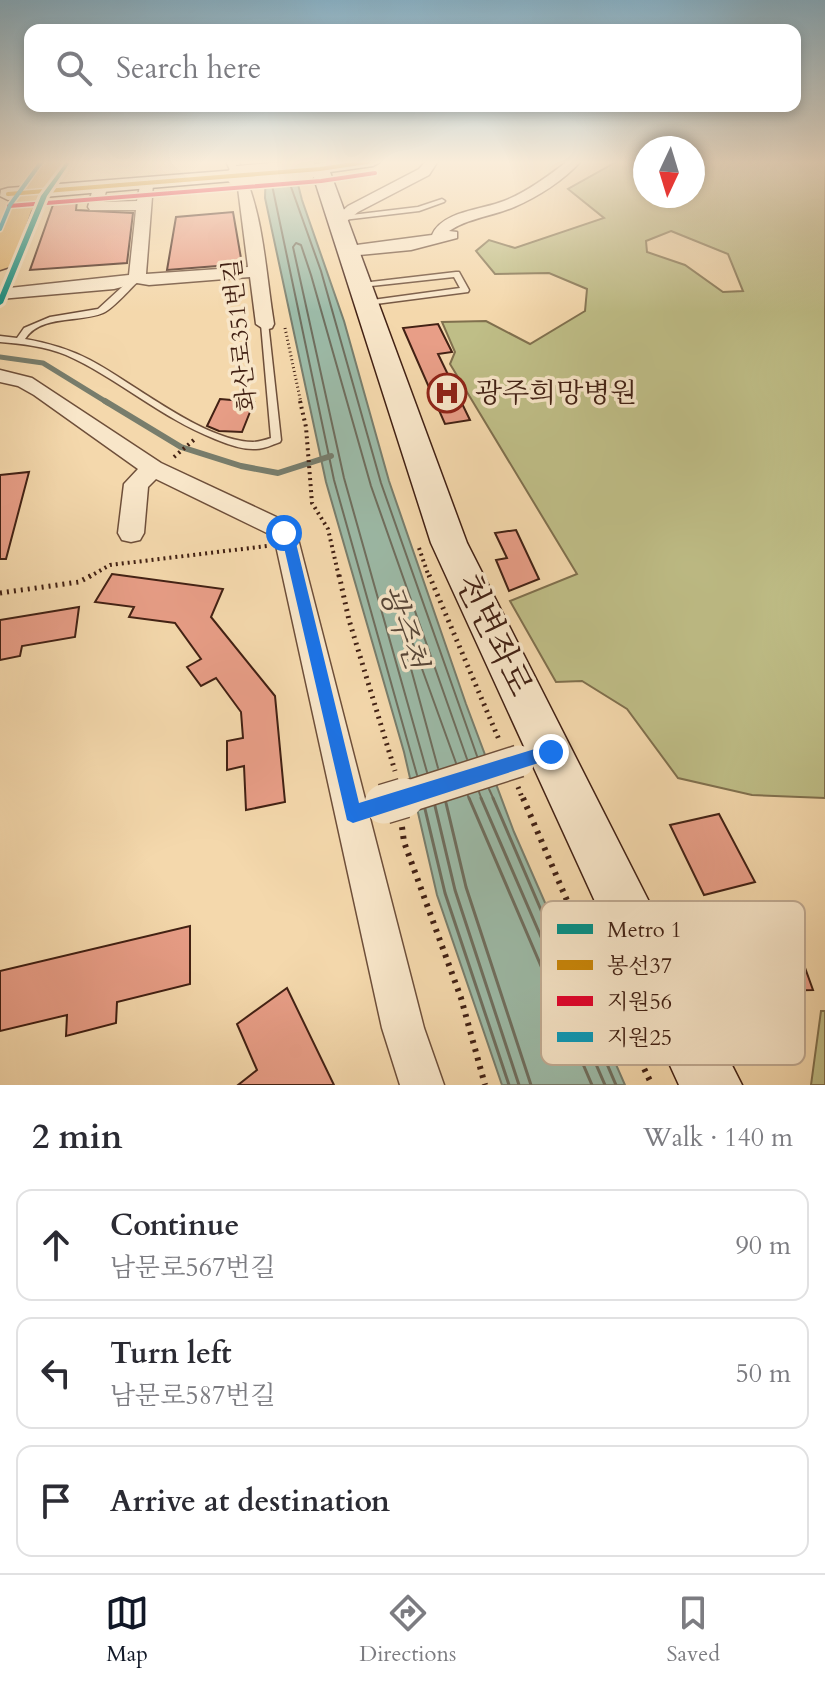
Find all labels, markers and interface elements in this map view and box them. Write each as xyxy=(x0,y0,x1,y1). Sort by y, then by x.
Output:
search box xyxy=(24,24,801,112)
icon: search xyxy=(52,46,96,90)
text: Search here xyxy=(116,48,261,89)
north arrow xyxy=(633,136,705,208)
street label: 화산로351번길 xyxy=(216,257,264,413)
hospital icon: 광주희망병원 xyxy=(426,372,468,414)
place label: 광주희망병원 xyxy=(475,374,637,412)
route start xyxy=(266,515,302,551)
street label: 천변좌로 xyxy=(445,566,544,704)
water label: 광주천 xyxy=(369,579,437,677)
route end xyxy=(533,734,569,770)
legend xyxy=(541,901,805,1065)
text: Metro 1 xyxy=(607,915,682,945)
text: 봉선37 xyxy=(607,951,672,981)
text: 지원56 xyxy=(607,987,672,1017)
text: 지원25 xyxy=(607,1023,672,1053)
text: 2 min xyxy=(32,1114,123,1160)
text: Walk · 140 m xyxy=(643,1120,793,1155)
text: Continue xyxy=(110,1205,239,1246)
icon: ahead xyxy=(34,1223,78,1267)
text: 90 m xyxy=(735,1228,791,1263)
text: 남문로567번길 xyxy=(110,1250,276,1285)
text: Turn left xyxy=(110,1333,232,1374)
icon: left xyxy=(34,1351,78,1395)
text: 50 m xyxy=(735,1356,791,1391)
text: 남문로587번길 xyxy=(110,1378,276,1413)
icon: arrive xyxy=(34,1479,78,1523)
text: Arrive at destination xyxy=(110,1481,390,1522)
tab: Map xyxy=(105,1591,149,1669)
tab: Directions xyxy=(359,1591,456,1669)
tab: Saved xyxy=(667,1591,720,1669)

